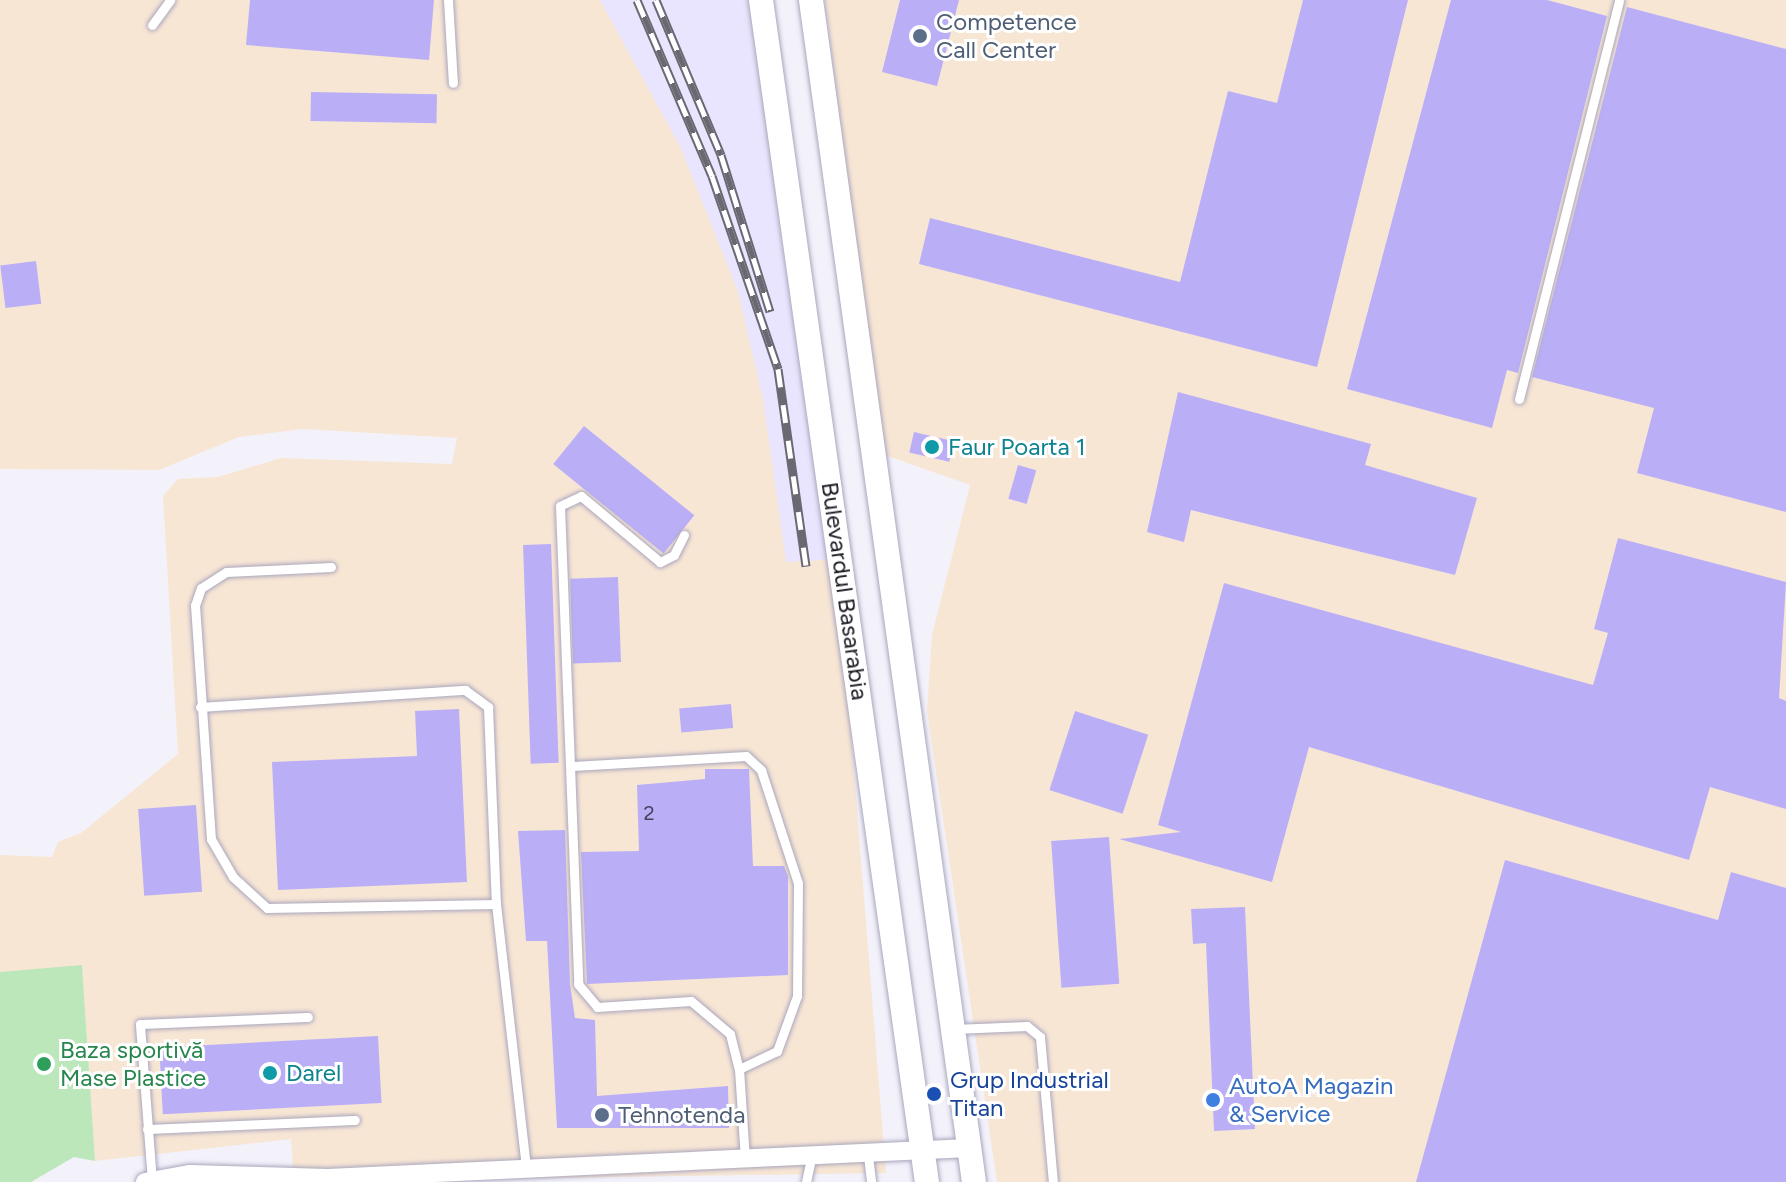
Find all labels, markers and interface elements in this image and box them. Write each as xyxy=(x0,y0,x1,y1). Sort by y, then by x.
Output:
place label: Competence Call Center xyxy=(936,8,1077,64)
marker: Competence Call Center xyxy=(911,27,929,45)
place label: Faur Poarta 1 xyxy=(948,433,1086,461)
marker: Faur Poarta 1 xyxy=(923,438,941,456)
street label: Bulevardul Basarabia xyxy=(815,480,875,702)
house number: 2 xyxy=(643,801,655,825)
place label: Baza sportivă Mase Plastice xyxy=(60,1036,206,1092)
marker: Baza sportivă Mase Plastice xyxy=(35,1055,53,1073)
place label: Darel xyxy=(286,1059,341,1087)
marker: Darel xyxy=(261,1064,279,1082)
place label: Grup Industrial Titan xyxy=(950,1066,1109,1122)
place label: AutoA Magazin & Service xyxy=(1229,1072,1393,1128)
marker: Grup Industrial Titan xyxy=(925,1085,943,1103)
marker: AutoA Magazin & Service xyxy=(1204,1091,1222,1109)
place label: Tehnotenda xyxy=(618,1101,745,1129)
marker: Tehnotenda xyxy=(593,1106,611,1124)

